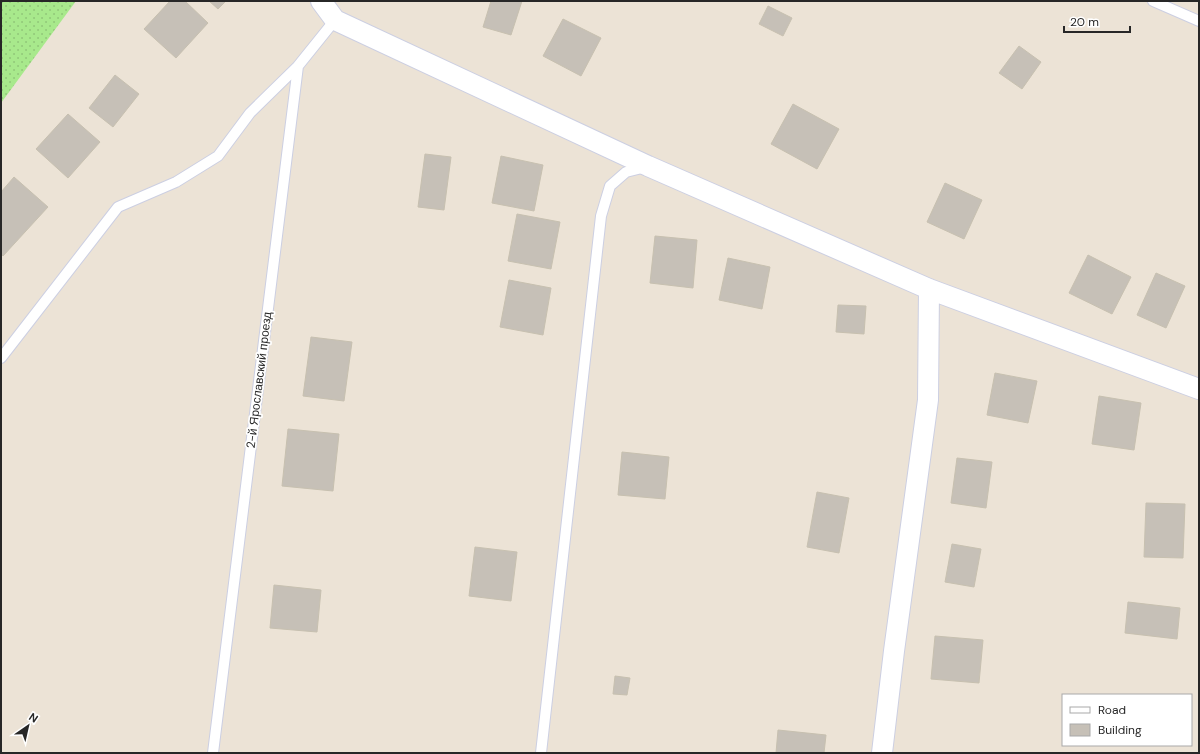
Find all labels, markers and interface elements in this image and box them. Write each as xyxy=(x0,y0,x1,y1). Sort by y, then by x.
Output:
scale bar xyxy=(1064,8,1130,34)
text: 20 m xyxy=(1070,14,1099,30)
street label: 2-й Ярославский проезд xyxy=(243,311,275,449)
legend xyxy=(1062,694,1192,746)
text: Road xyxy=(1098,702,1126,718)
north arrow xyxy=(8,706,48,746)
text: N xyxy=(26,710,41,726)
text: Building xyxy=(1098,722,1142,738)

